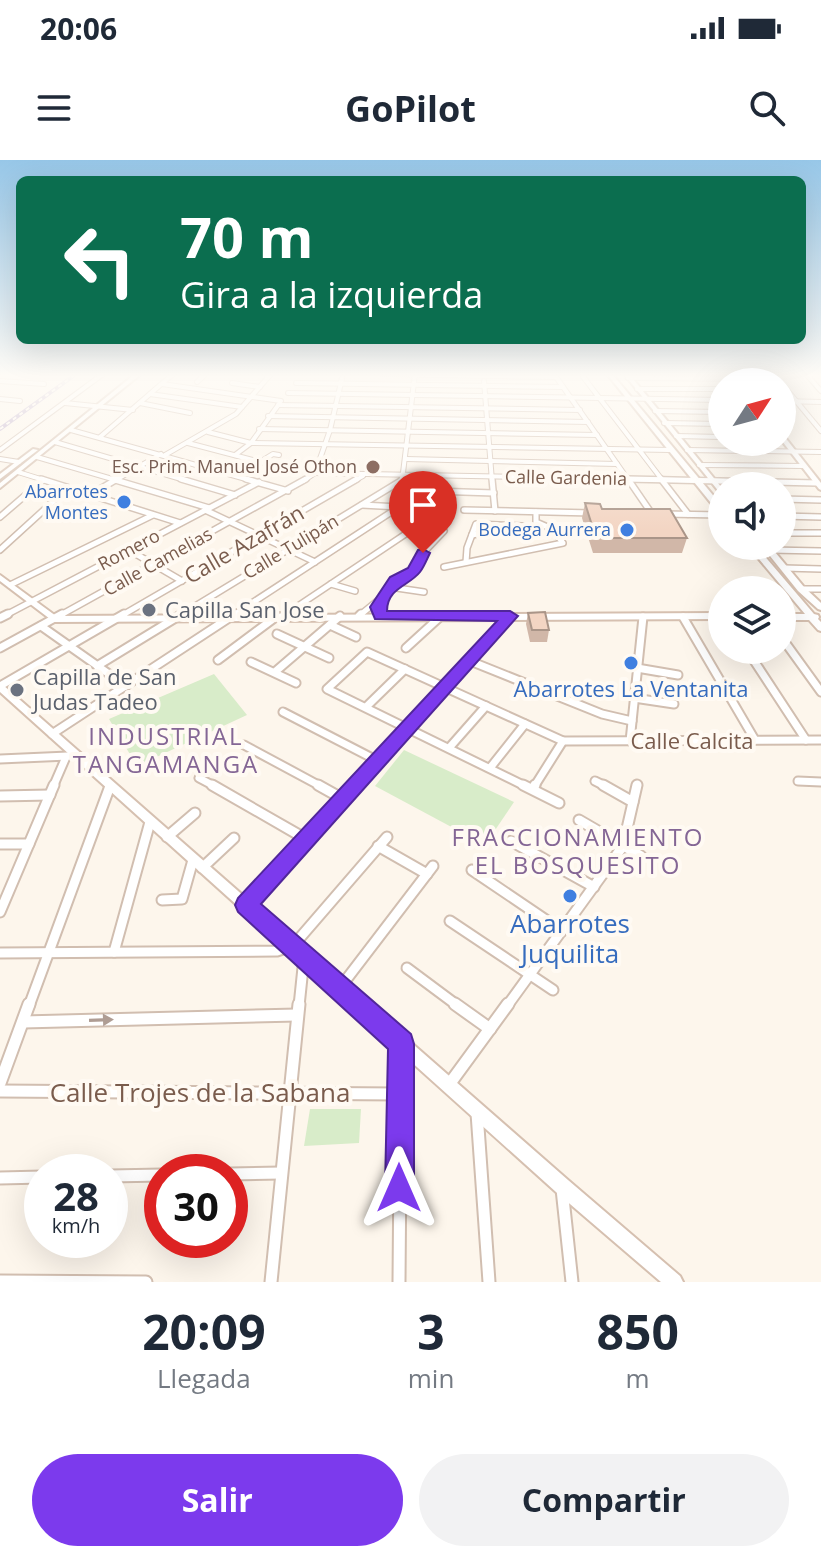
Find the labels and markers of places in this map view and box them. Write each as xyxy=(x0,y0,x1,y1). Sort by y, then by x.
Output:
place label: Esc. Prim. Manuel José Othon xyxy=(112,454,357,478)
marker: Esc. Prim. Manuel José Othon xyxy=(364,458,382,476)
pin xyxy=(389,471,457,553)
place label: Abarrotes Montes xyxy=(25,479,108,524)
marker: Abarrotes Montes xyxy=(115,493,133,511)
place label: Bodega Aurrera xyxy=(478,517,611,541)
marker: Bodega Aurrera xyxy=(618,521,636,539)
place label: Capilla San Jose xyxy=(165,594,325,624)
marker: Capilla San Jose xyxy=(140,601,158,619)
marker: Abarrotes La Ventanita xyxy=(622,654,640,672)
place label: Capilla de San Judas Tadeo xyxy=(31,661,176,716)
place label: Abarrotes La Ventanita xyxy=(514,673,748,703)
marker: Capilla de San Judas Tadeo xyxy=(8,681,26,699)
marker: Abarrotes Juquilita xyxy=(561,887,579,905)
place label: Abarrotes Juquilita xyxy=(510,905,630,971)

